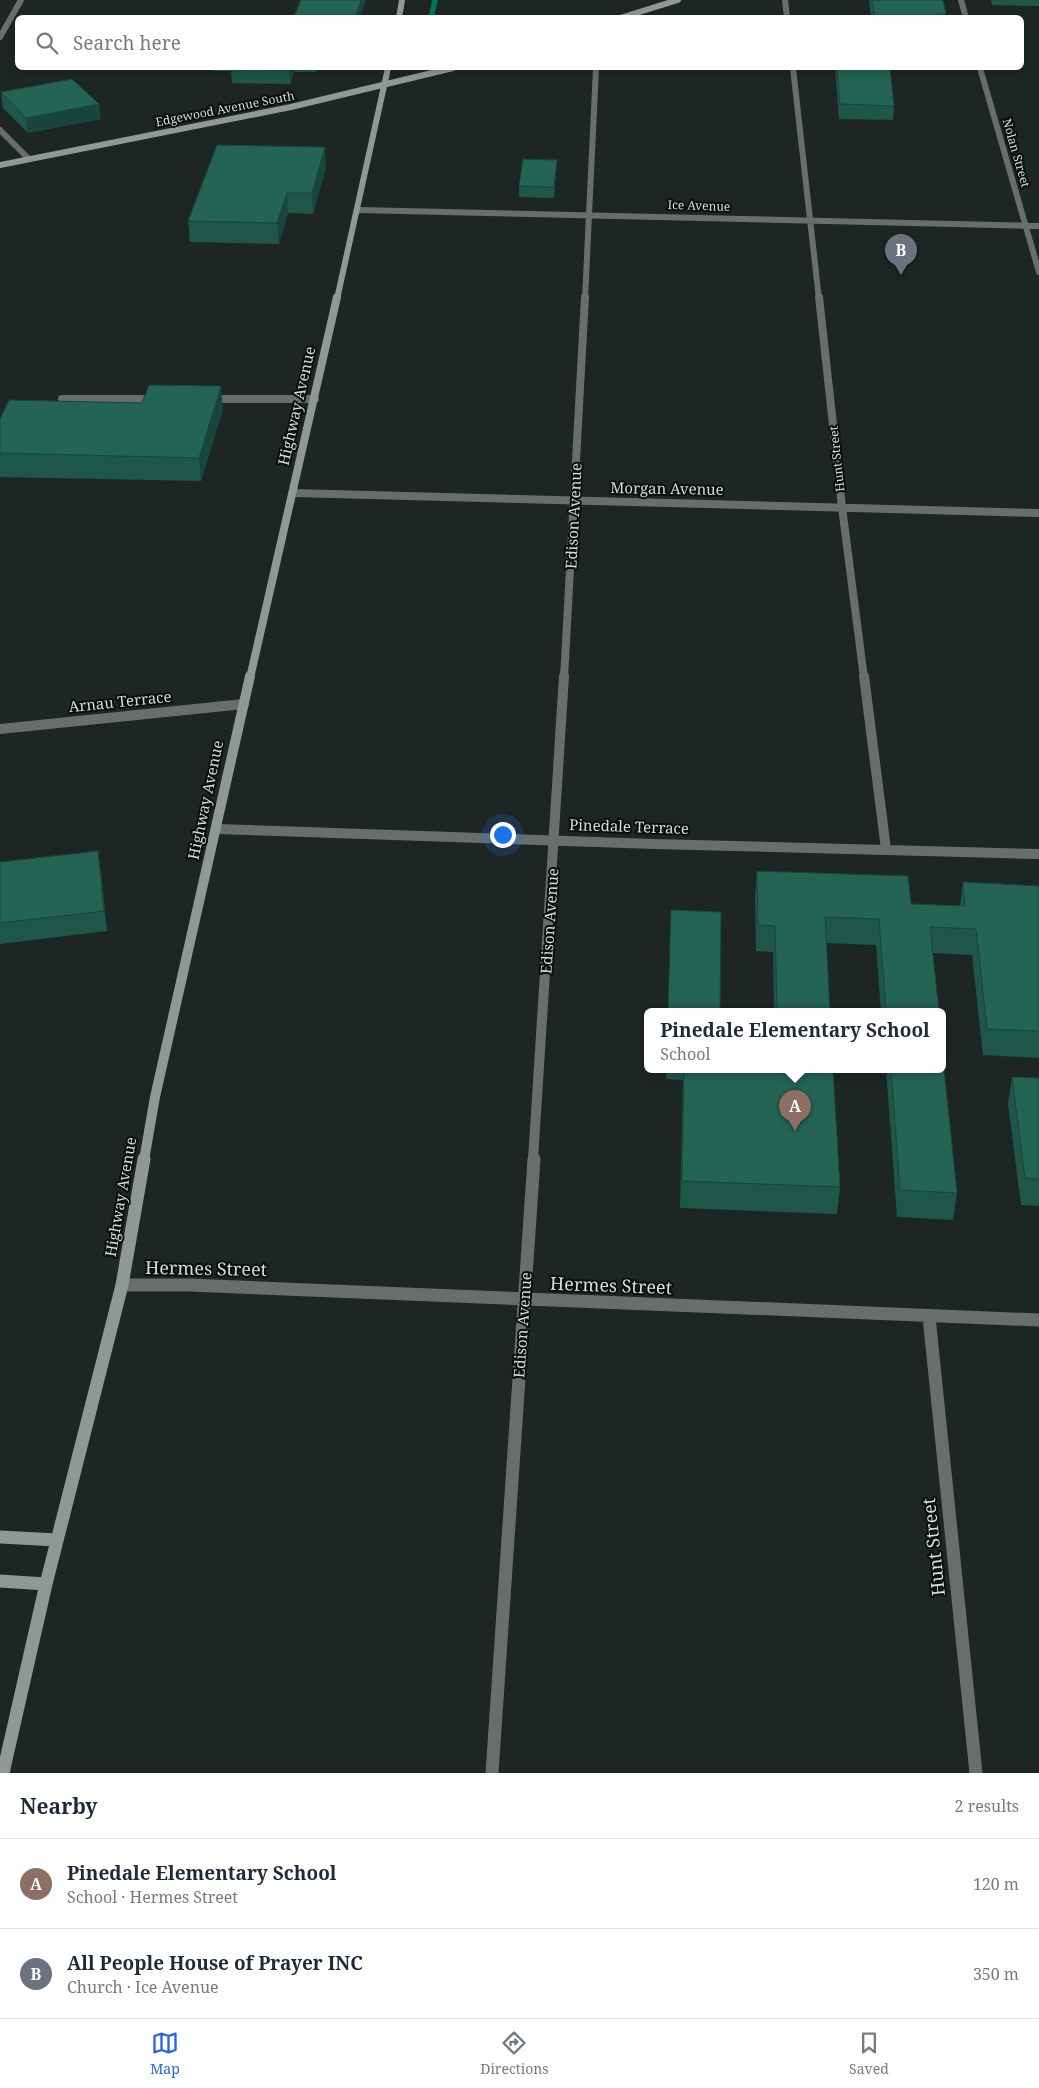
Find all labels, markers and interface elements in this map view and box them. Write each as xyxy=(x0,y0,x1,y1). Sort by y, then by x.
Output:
search box xyxy=(15,15,1024,70)
icon: search xyxy=(33,29,61,57)
text: Search here xyxy=(73,30,181,56)
street label: Edgewood Avenue South xyxy=(154,87,296,130)
street label: Nolan Street xyxy=(999,116,1034,189)
street label: Ice Avenue xyxy=(667,196,731,215)
pin: B xyxy=(885,234,917,275)
street label: Highway Avenue xyxy=(273,344,319,467)
street label: Hunt Street xyxy=(825,425,848,493)
street label: Edison Avenue xyxy=(560,463,586,569)
street label: Morgan Avenue xyxy=(610,477,724,499)
street label: Arnau Terrace xyxy=(67,686,172,716)
street label: Highway Avenue xyxy=(183,738,227,861)
street label: Pinedale Terrace xyxy=(569,814,689,838)
your location xyxy=(490,822,516,848)
street label: Edison Avenue xyxy=(535,867,563,974)
popup xyxy=(644,1008,946,1073)
text: Pinedale Elementary School xyxy=(660,1017,930,1043)
text: School xyxy=(660,1043,710,1065)
pin: A xyxy=(779,1090,811,1131)
street label: Highway Avenue xyxy=(100,1135,140,1258)
street label: Hermes Street xyxy=(145,1255,267,1281)
street label: Edison Avenue xyxy=(508,1271,536,1378)
street label: Hermes Street xyxy=(550,1271,672,1299)
street label: Hunt Street xyxy=(916,1497,950,1597)
text: Nearby xyxy=(20,1792,98,1820)
text: 2 results xyxy=(955,1795,1019,1817)
text: Pinedale Elementary School xyxy=(67,1860,337,1886)
text: A xyxy=(30,1873,42,1895)
text: 120 m xyxy=(973,1873,1019,1895)
text: School · Hermes Street xyxy=(67,1886,238,1908)
text: All People House of Prayer INC xyxy=(67,1950,363,1976)
text: B xyxy=(31,1963,41,1985)
text: 350 m xyxy=(973,1963,1019,1985)
text: Church · Ice Avenue xyxy=(67,1976,219,1998)
tab: Map xyxy=(150,2029,180,2078)
tab: Directions xyxy=(480,2029,549,2078)
tab: Saved xyxy=(849,2029,889,2078)

